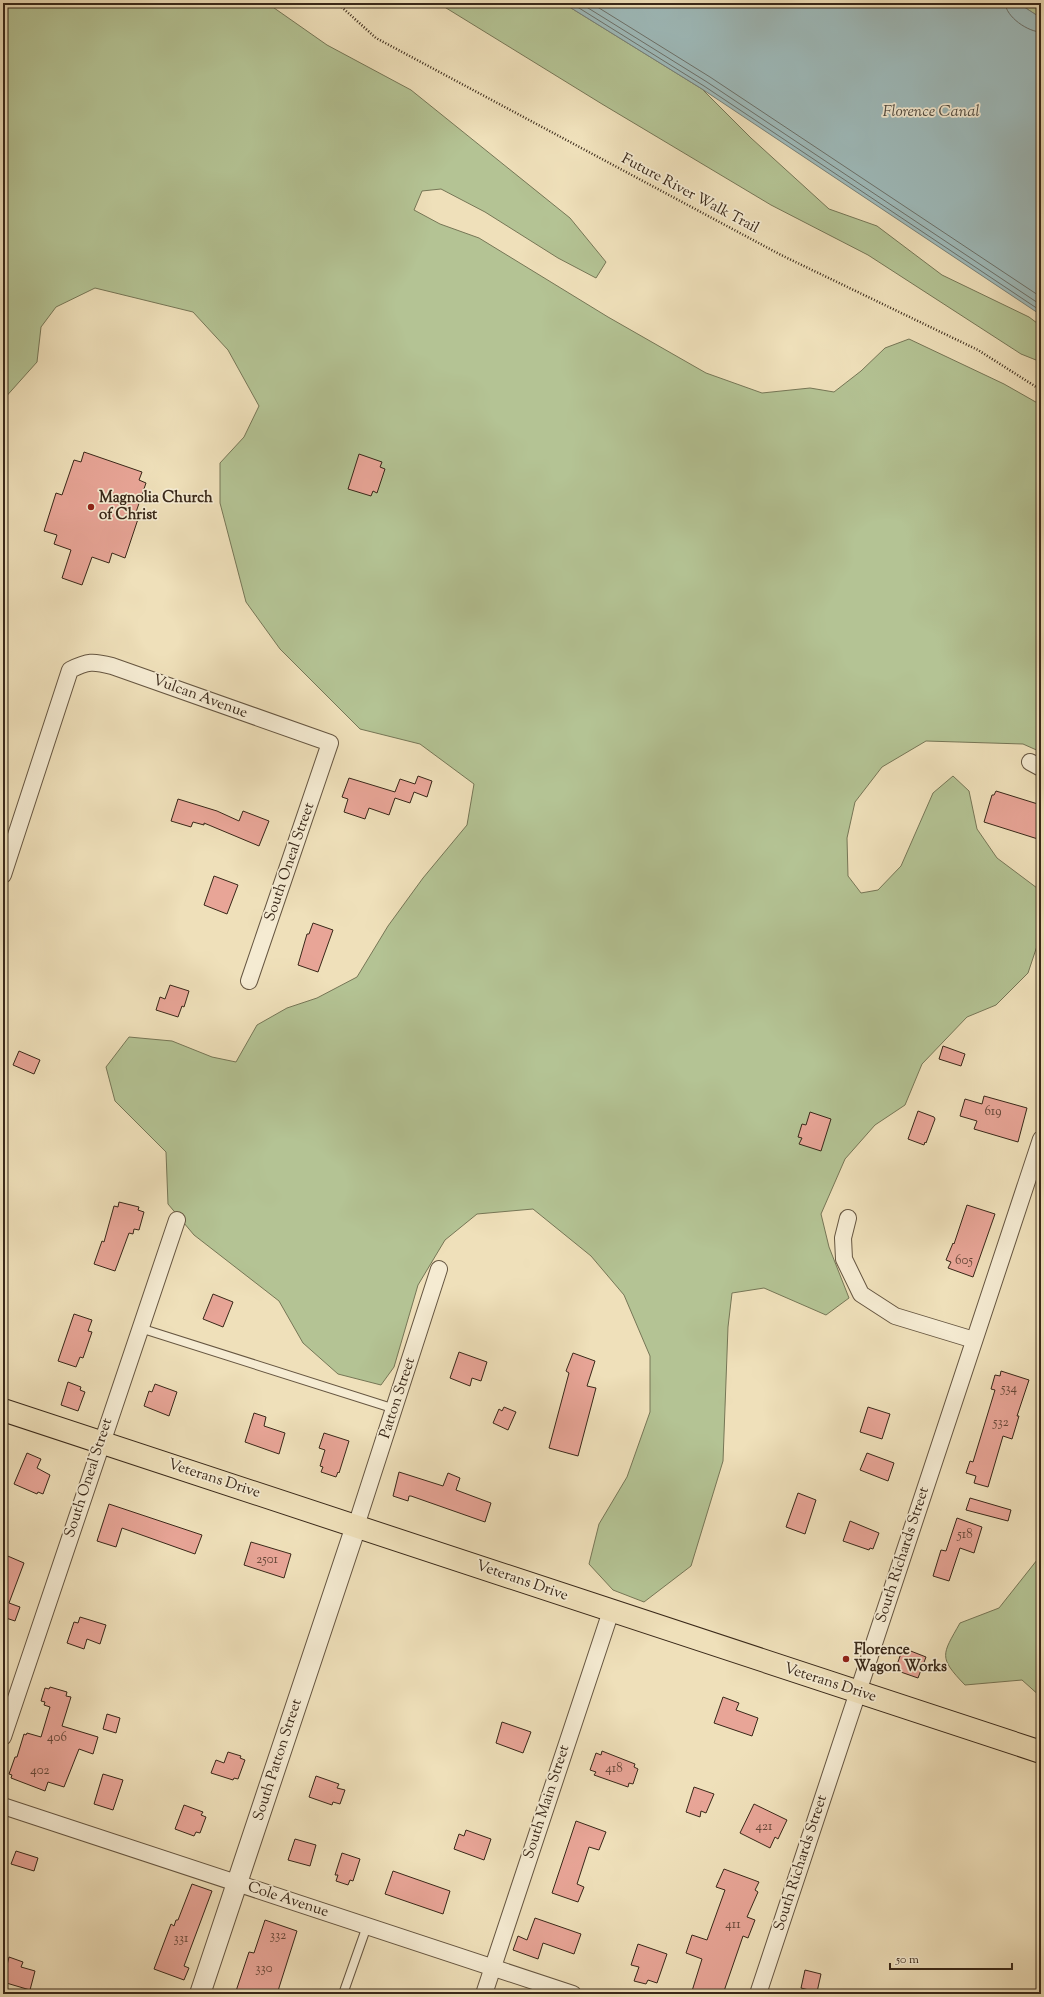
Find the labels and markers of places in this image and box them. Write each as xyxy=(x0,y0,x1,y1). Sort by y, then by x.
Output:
place label: Magnolia Church of Christ xyxy=(99,488,213,526)
marker: Magnolia Church of Christ xyxy=(86,502,96,512)
place label: Florence Wagon Works xyxy=(854,1640,947,1678)
marker: Florence Wagon Works xyxy=(841,1654,851,1664)

